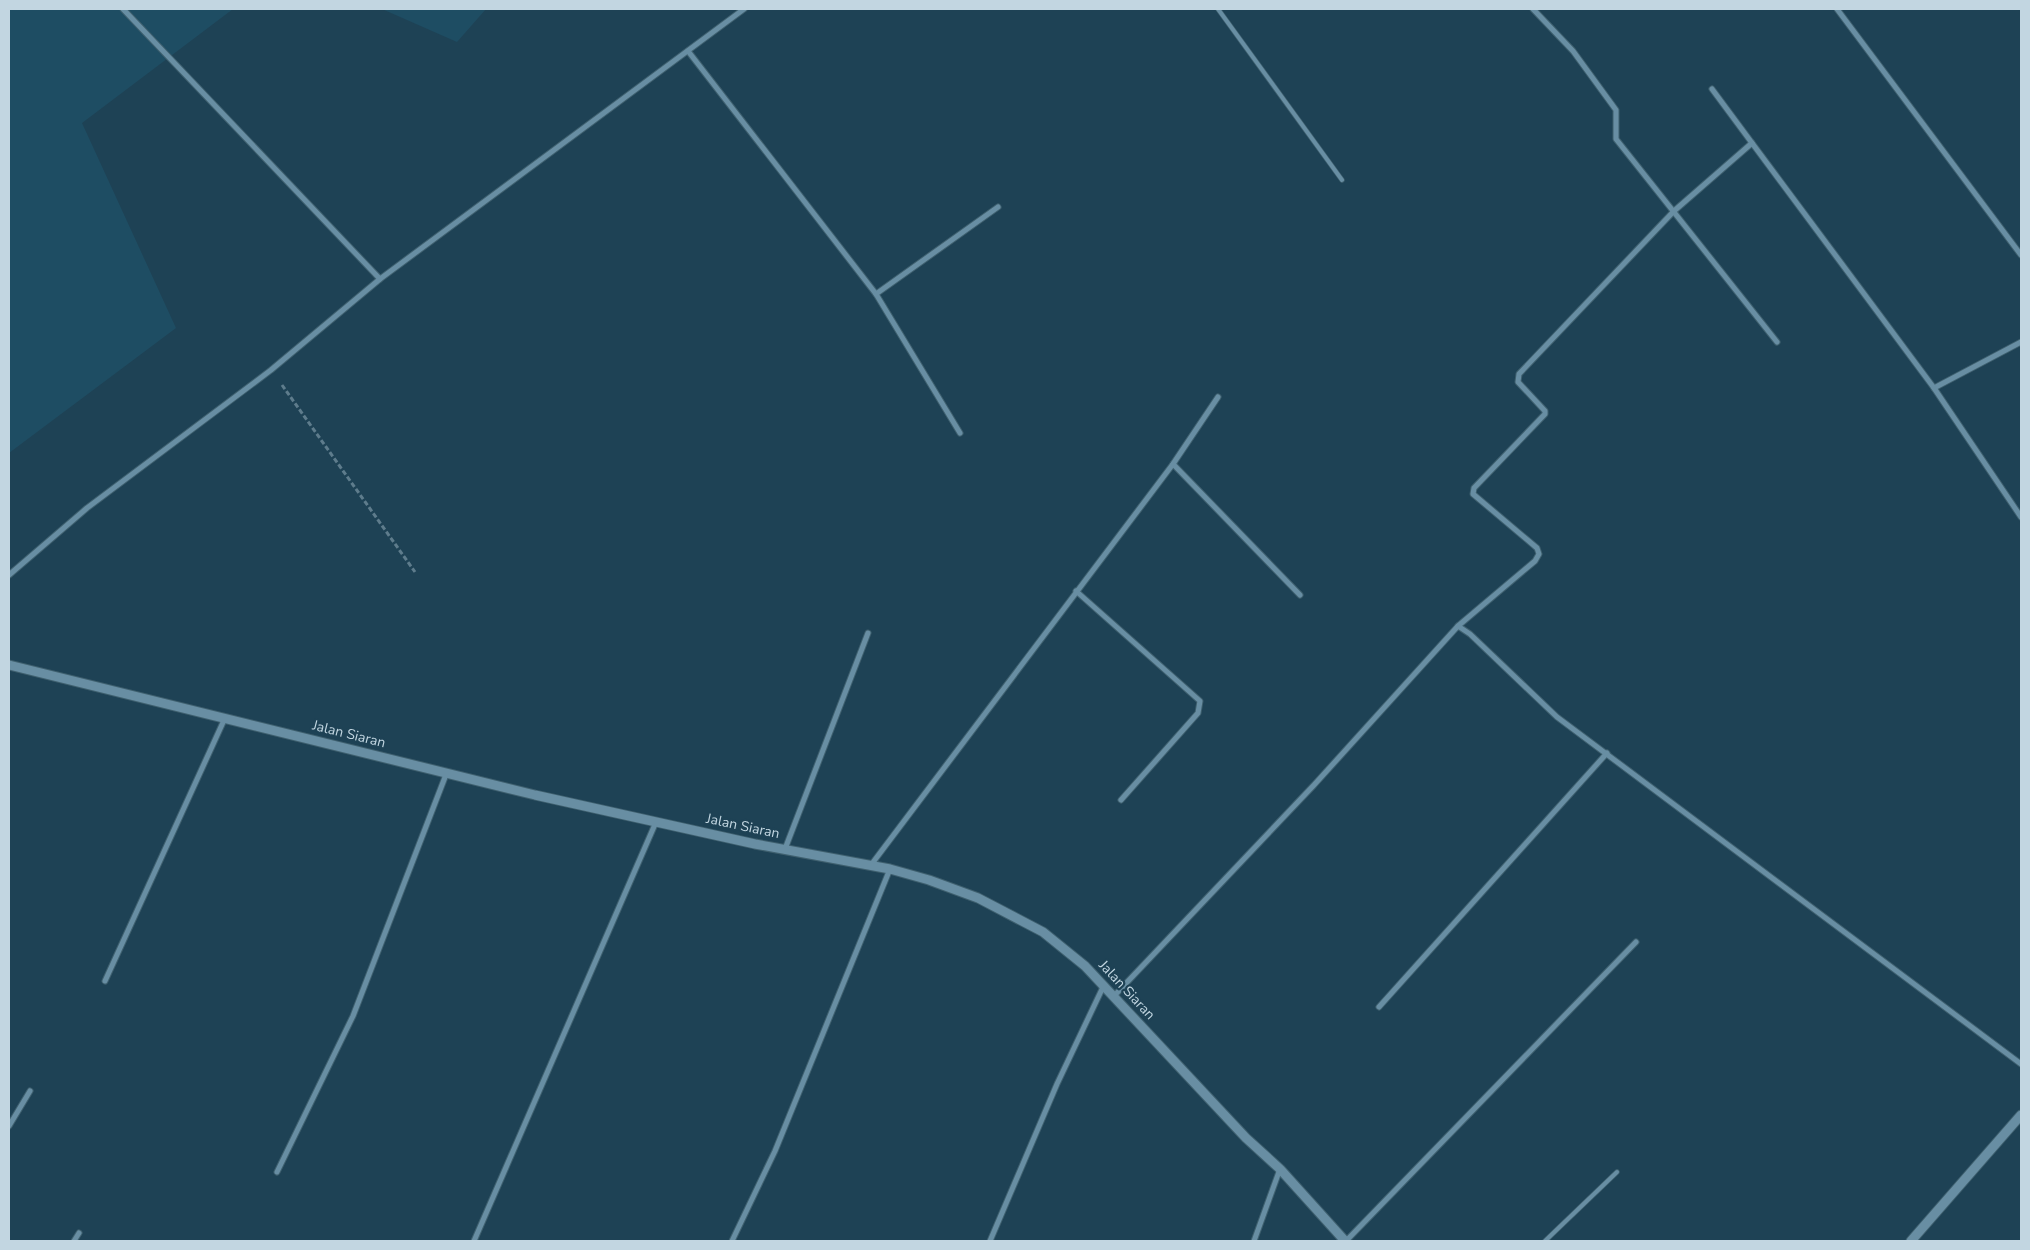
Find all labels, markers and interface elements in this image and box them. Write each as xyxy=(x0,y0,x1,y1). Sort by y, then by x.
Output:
street label: Jalan Siaran xyxy=(310,716,388,752)
street label: Jalan Siaran xyxy=(704,809,781,843)
street label: Jalan Siaran xyxy=(1094,955,1159,1024)

